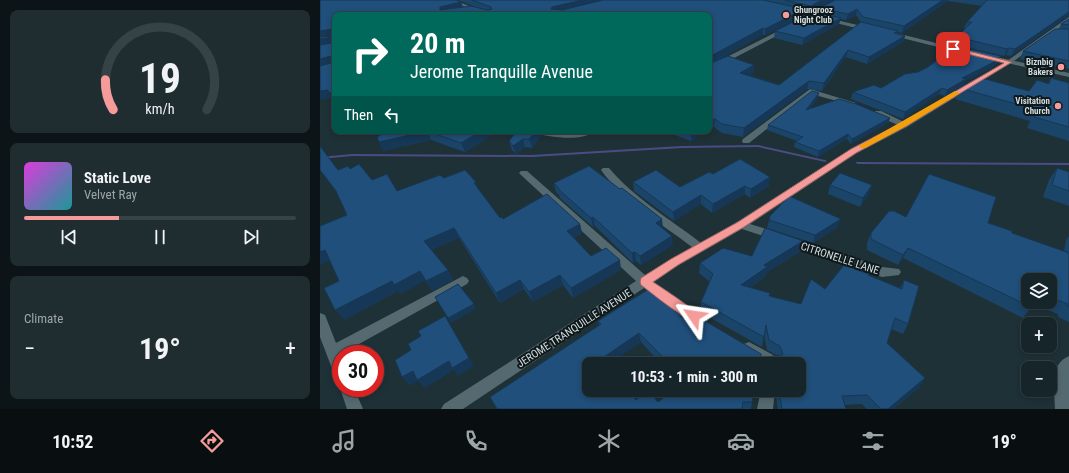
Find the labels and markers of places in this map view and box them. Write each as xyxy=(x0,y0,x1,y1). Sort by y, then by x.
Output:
place label: Ghungrooz Night Club xyxy=(794,5,833,25)
marker: Ghungrooz Night Club xyxy=(781,10,791,20)
pin xyxy=(936,32,970,66)
place label: Biznbig Bakers xyxy=(1026,57,1053,77)
marker: Biznbig Bakers xyxy=(1056,62,1066,72)
place label: Visitation Church xyxy=(1015,96,1050,116)
marker: Visitation Church xyxy=(1053,101,1063,111)

